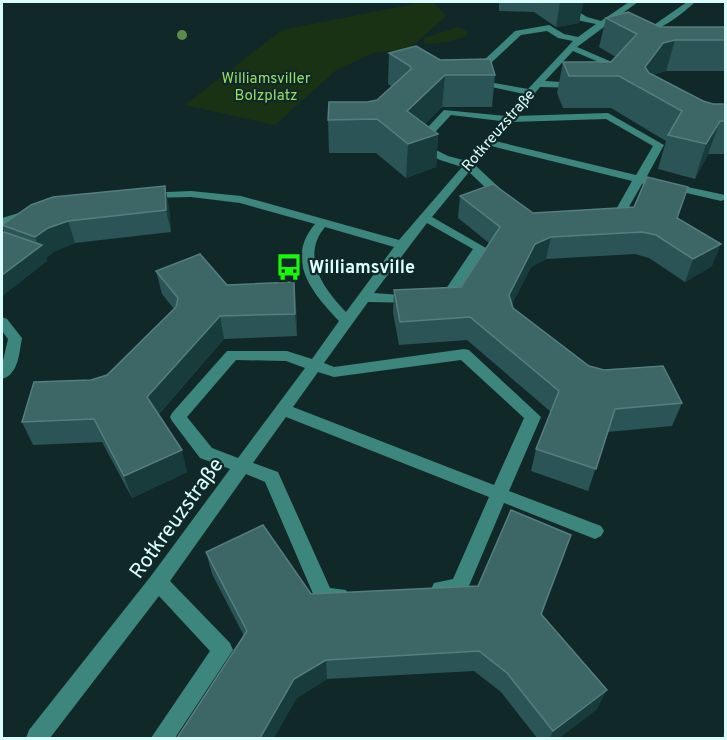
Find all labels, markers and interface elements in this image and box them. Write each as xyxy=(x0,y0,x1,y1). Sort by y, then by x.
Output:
park label: Williamsviller Bolzplatz xyxy=(221,70,311,106)
street label: Rotkreuzstraße xyxy=(458,86,540,176)
bus stop icon: Williamsville xyxy=(274,252,304,282)
place label: Williamsville xyxy=(309,257,415,280)
street label: Rotkreuzstraße xyxy=(124,453,230,585)

